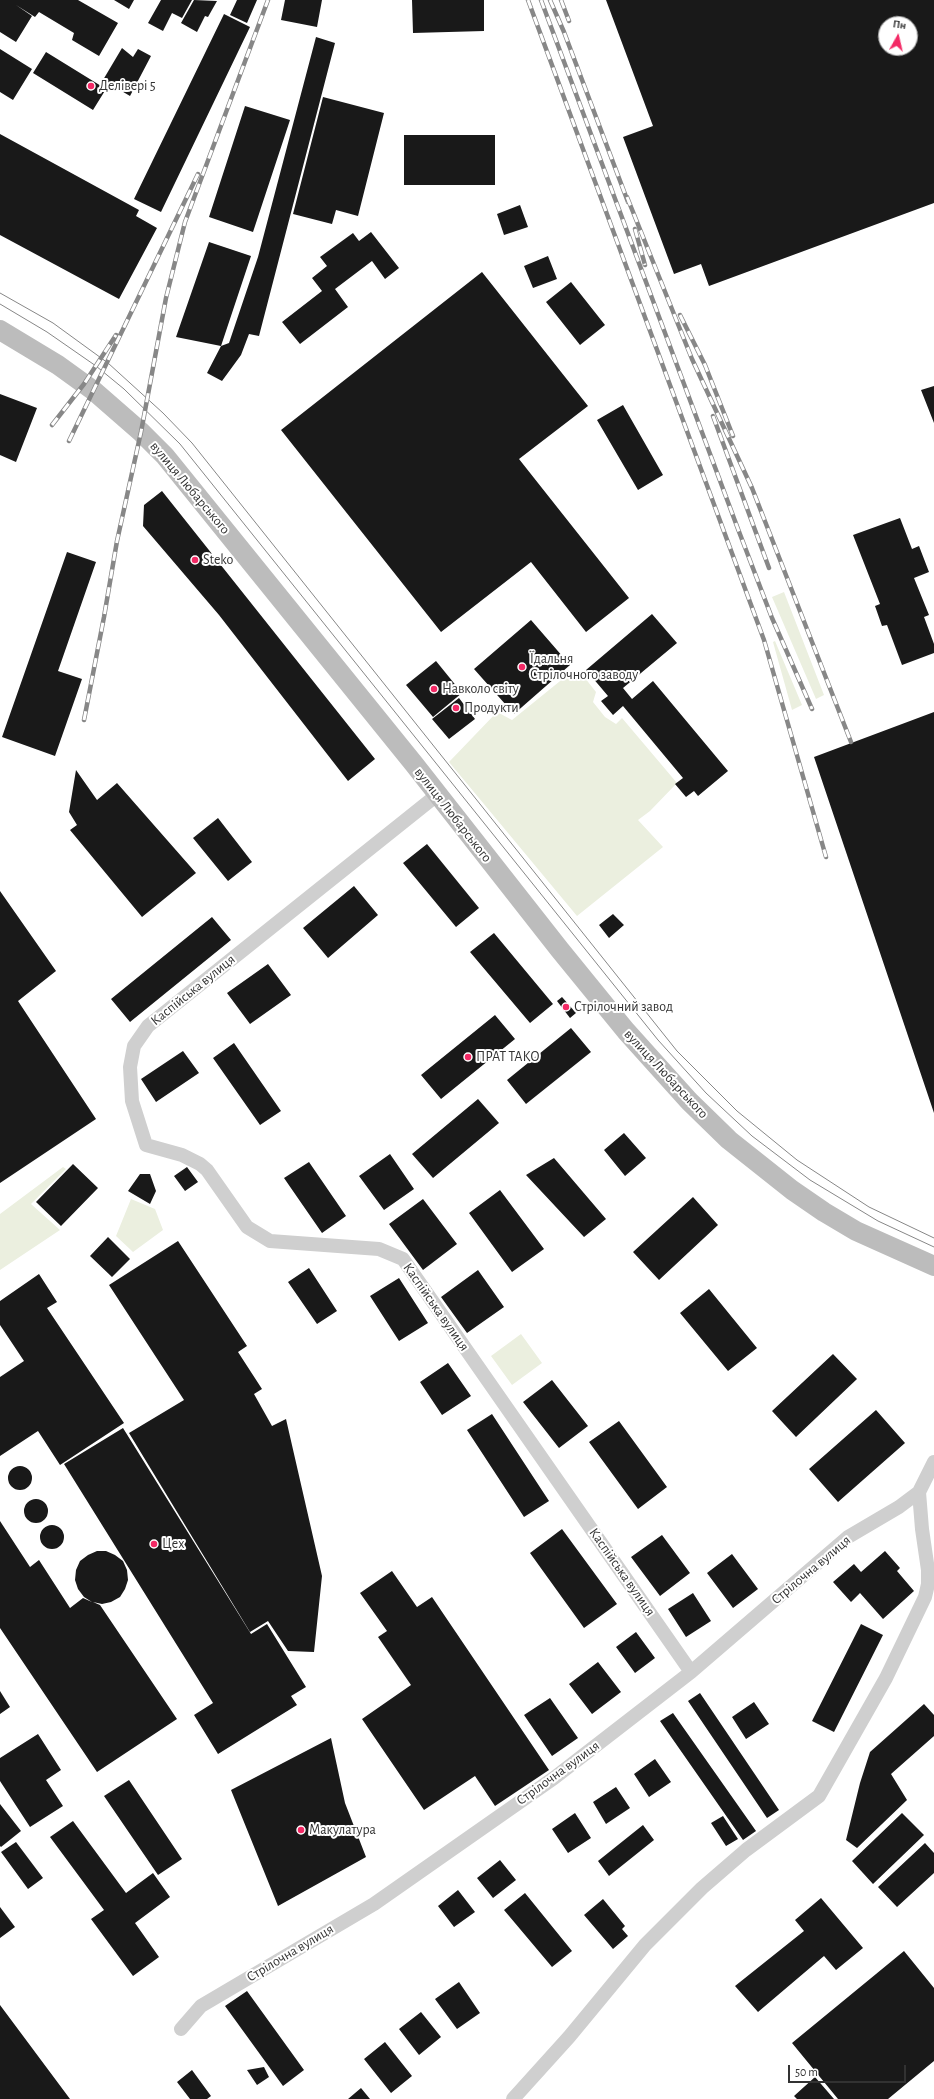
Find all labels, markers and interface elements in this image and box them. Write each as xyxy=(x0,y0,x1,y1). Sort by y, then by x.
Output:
north arrow xyxy=(878,16,918,56)
text: Пн xyxy=(892,18,907,31)
place label: Делівері 5 xyxy=(99,78,156,94)
marker: Делівері 5 xyxy=(86,81,96,91)
street label: вулиця Любарського xyxy=(146,438,234,538)
place label: Steko xyxy=(203,552,233,568)
marker: Steko xyxy=(190,555,200,565)
place label: Їдальня Стрілочного заводу xyxy=(530,651,638,684)
marker: Їдальня Стрілочного заводу xyxy=(517,662,527,672)
place label: Навколо світу xyxy=(442,681,519,697)
marker: Навколо світу xyxy=(429,684,439,694)
place label: Продукти xyxy=(464,700,519,716)
marker: Продукти xyxy=(451,703,461,713)
street label: вулиця Любарського xyxy=(411,764,495,866)
street label: Каспійська вулиця xyxy=(147,951,239,1029)
place label: Стрілочний завод xyxy=(574,999,673,1015)
marker: Стрілочний завод xyxy=(561,1002,571,1012)
street label: вулиця Любарського xyxy=(620,1026,712,1122)
place label: ПРАТ ТАКО xyxy=(476,1049,540,1065)
marker: ПРАТ ТАКО xyxy=(463,1052,473,1062)
street label: Каспійська вулиця xyxy=(399,1260,473,1354)
street label: Каспійська вулиця xyxy=(585,1525,659,1619)
street label: Стрілочна вулиця xyxy=(768,1532,854,1608)
place label: Цех xyxy=(162,1536,184,1552)
marker: Цех xyxy=(149,1539,159,1549)
street label: Стрілочна вулиця xyxy=(513,1737,603,1809)
place label: Макулатура xyxy=(309,1822,376,1838)
marker: Макулатура xyxy=(296,1825,306,1835)
street label: Стрілочна вулиця xyxy=(243,1920,337,1986)
scale bar xyxy=(790,2057,908,2083)
text: 50 m xyxy=(795,2066,818,2078)

